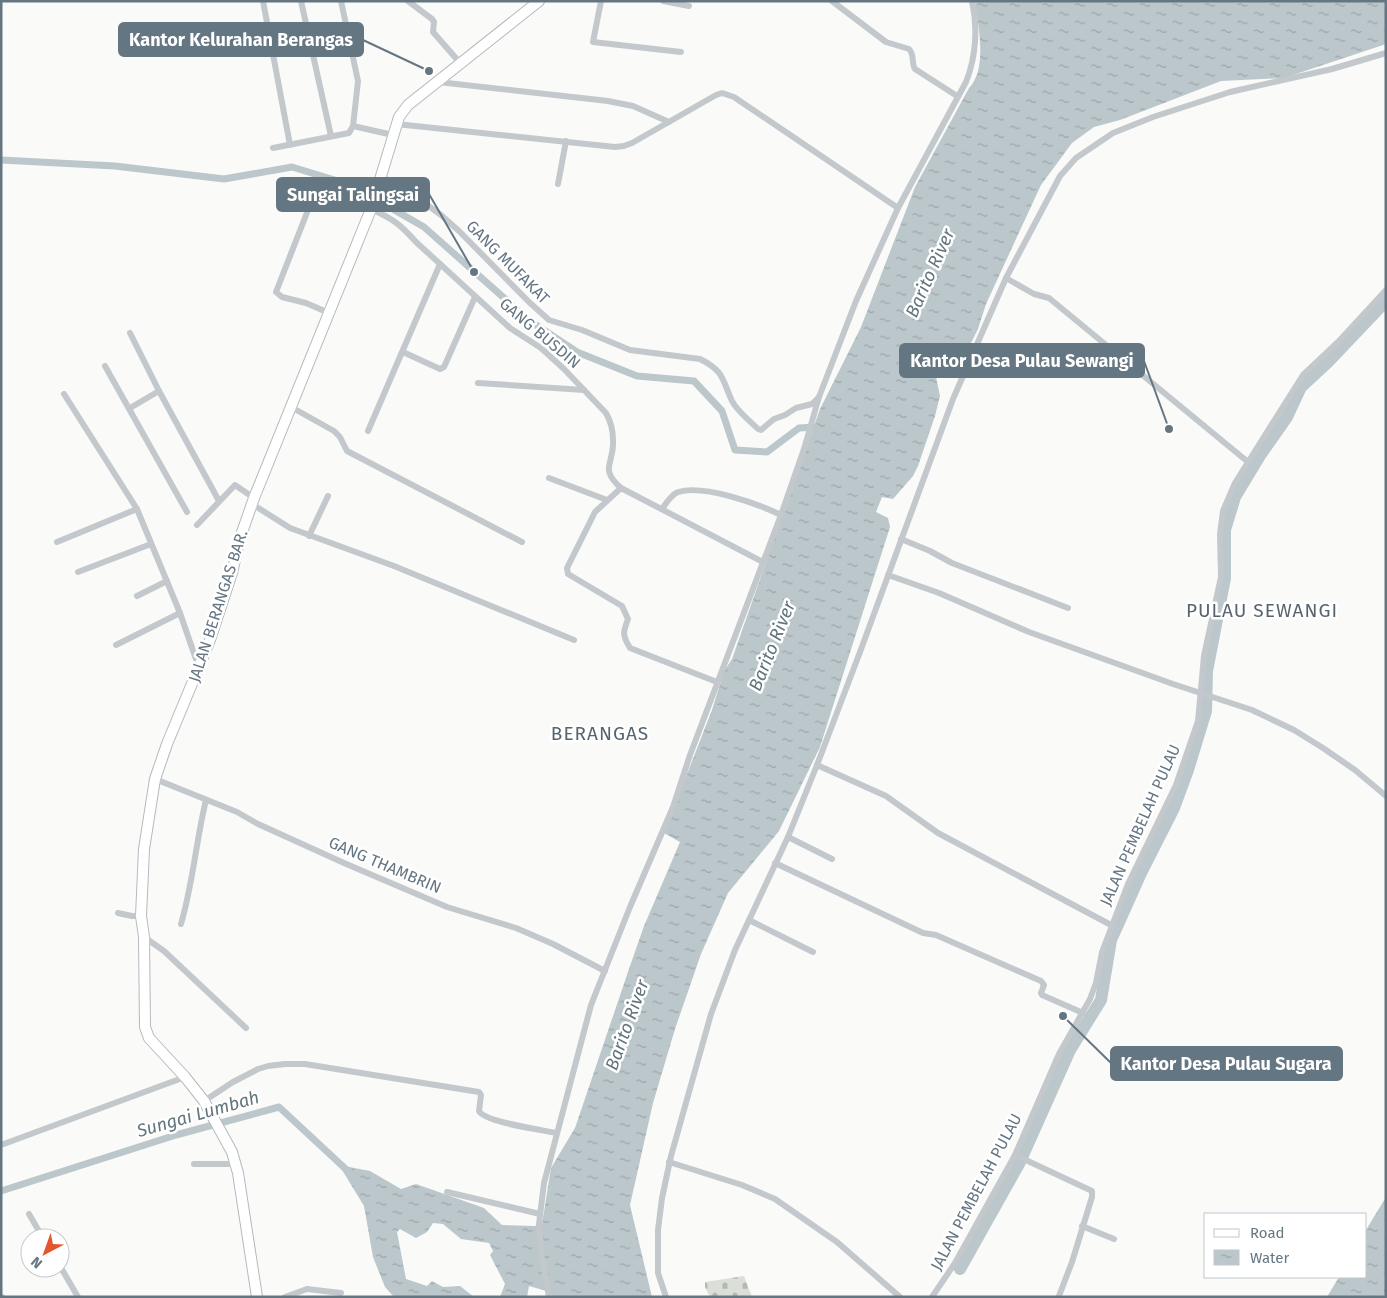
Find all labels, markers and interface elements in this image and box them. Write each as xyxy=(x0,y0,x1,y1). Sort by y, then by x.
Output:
callout: Kantor Kelurahan Berangas xyxy=(119,23,363,56)
text: Kantor Kelurahan Berangas xyxy=(129,29,353,51)
callout: Sungai Talingsai xyxy=(277,178,429,211)
text: Sungai Talingsai xyxy=(287,184,419,206)
street label: GANG MUFAKAT xyxy=(462,216,554,308)
water label: Barito River xyxy=(901,224,960,321)
street label: GANG BUSDIN xyxy=(496,294,584,372)
callout: Kantor Desa Pulau Sewangi xyxy=(900,344,1144,377)
text: Kantor Desa Pulau Sewangi xyxy=(910,350,1134,372)
street label: JALAN BERANGAS BAR. xyxy=(184,527,252,685)
water label: Barito River xyxy=(744,597,800,694)
district label: PULAU SEWANGI xyxy=(1186,599,1338,622)
district label: BERANGAS xyxy=(551,722,649,745)
street label: JALAN PEMBELAH PULAU xyxy=(1096,741,1184,909)
street label: GANG THAMBRIN xyxy=(326,833,444,897)
water label: Barito River xyxy=(600,976,654,1073)
callout: Kantor Desa Pulau Sugara xyxy=(1111,1047,1342,1080)
text: Kantor Desa Pulau Sugara xyxy=(1120,1053,1332,1075)
water label: Sungai Lumbah xyxy=(133,1086,262,1142)
street label: JALAN PEMBELAH PULAU xyxy=(927,1110,1025,1274)
legend xyxy=(1204,1213,1367,1278)
text: Road xyxy=(1250,1224,1285,1242)
north arrow xyxy=(20,1228,70,1278)
text: Water xyxy=(1250,1249,1289,1267)
text: N xyxy=(28,1253,46,1272)

